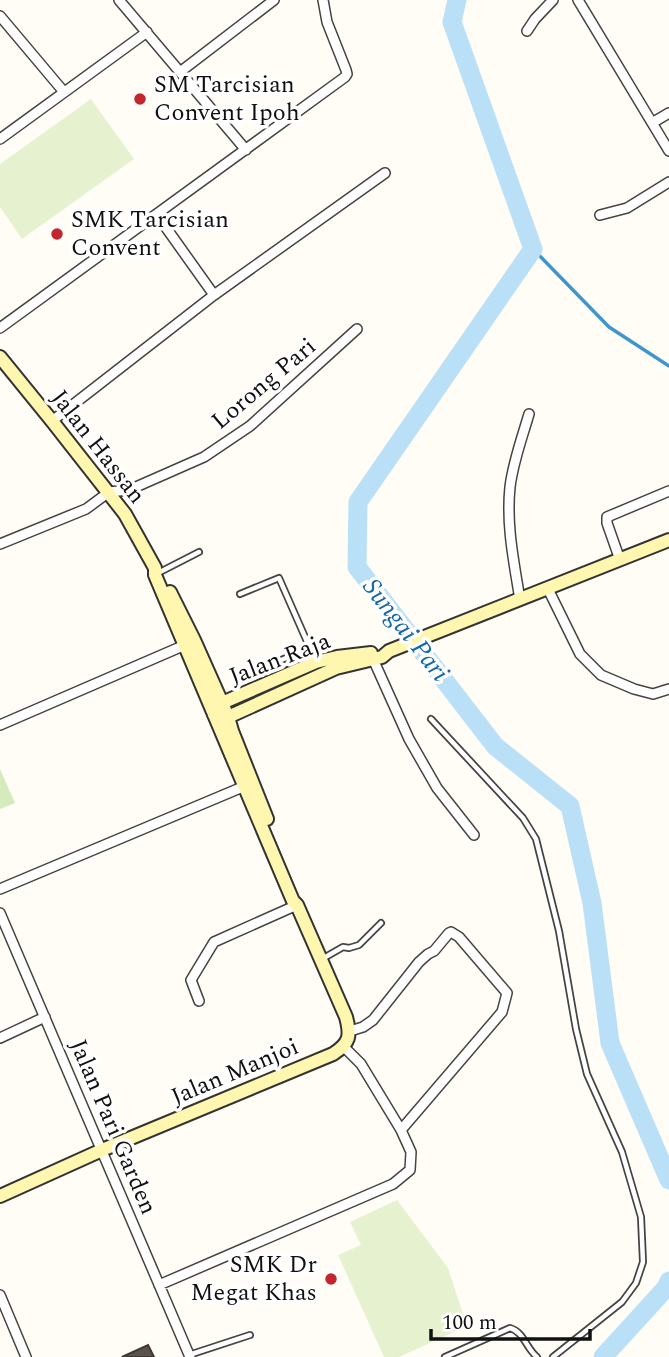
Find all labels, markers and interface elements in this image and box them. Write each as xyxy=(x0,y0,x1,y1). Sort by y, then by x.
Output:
place label: SM Tarcisian Convent Ipoh xyxy=(154,67,300,131)
marker: SM Tarcisian Convent Ipoh xyxy=(132,91,148,107)
place label: SMK Tarcisian Convent xyxy=(71,202,229,266)
marker: SMK Tarcisian Convent xyxy=(49,226,65,242)
street label: Lorong Pari xyxy=(204,329,324,439)
street label: Jalan Hassan xyxy=(42,382,154,512)
water label: Sungai Pari xyxy=(352,569,460,691)
street label: Jalan Raja xyxy=(224,623,336,695)
street label: Jalan Manjoi xyxy=(166,1029,304,1115)
street label: Jalan Pari Garden xyxy=(60,1034,166,1220)
place label: SMK Dr Megat Khas xyxy=(191,1247,317,1311)
marker: SMK Dr Megat Khas xyxy=(323,1271,339,1287)
scale bar xyxy=(431,1298,590,1342)
text: 100 m xyxy=(442,1307,497,1339)

